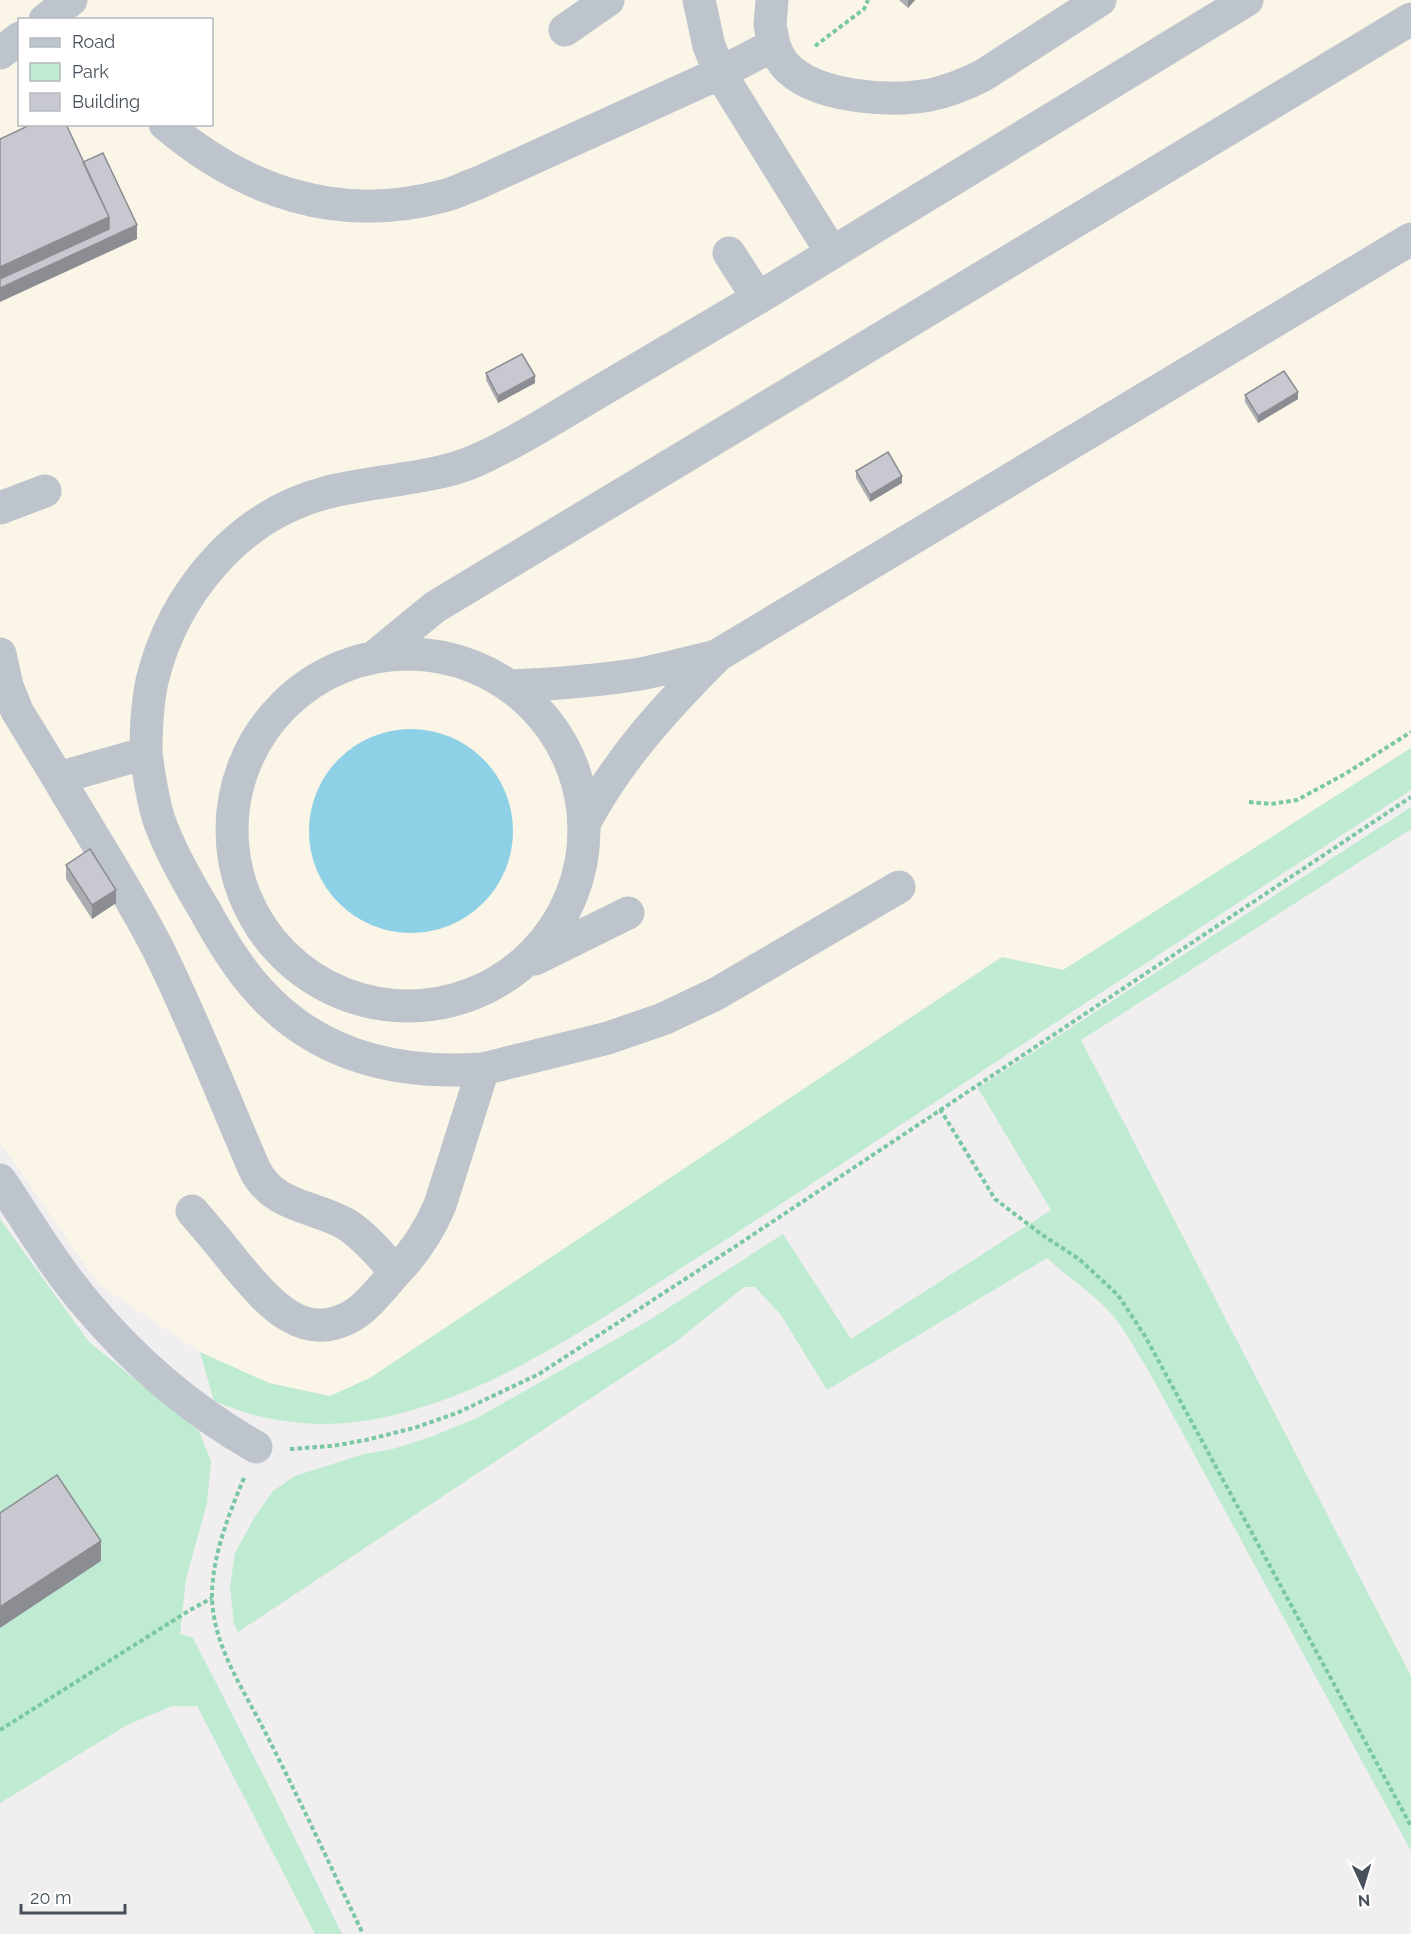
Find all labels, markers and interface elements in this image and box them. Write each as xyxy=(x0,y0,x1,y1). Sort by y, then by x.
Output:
legend xyxy=(18,18,213,126)
text: Road xyxy=(72,31,115,52)
text: Park xyxy=(72,61,109,82)
text: Building xyxy=(72,91,140,112)
north arrow xyxy=(1333,1856,1393,1916)
scale bar xyxy=(21,1877,124,1915)
text: 20 m xyxy=(30,1887,72,1908)
text: N xyxy=(1357,1891,1371,1910)

